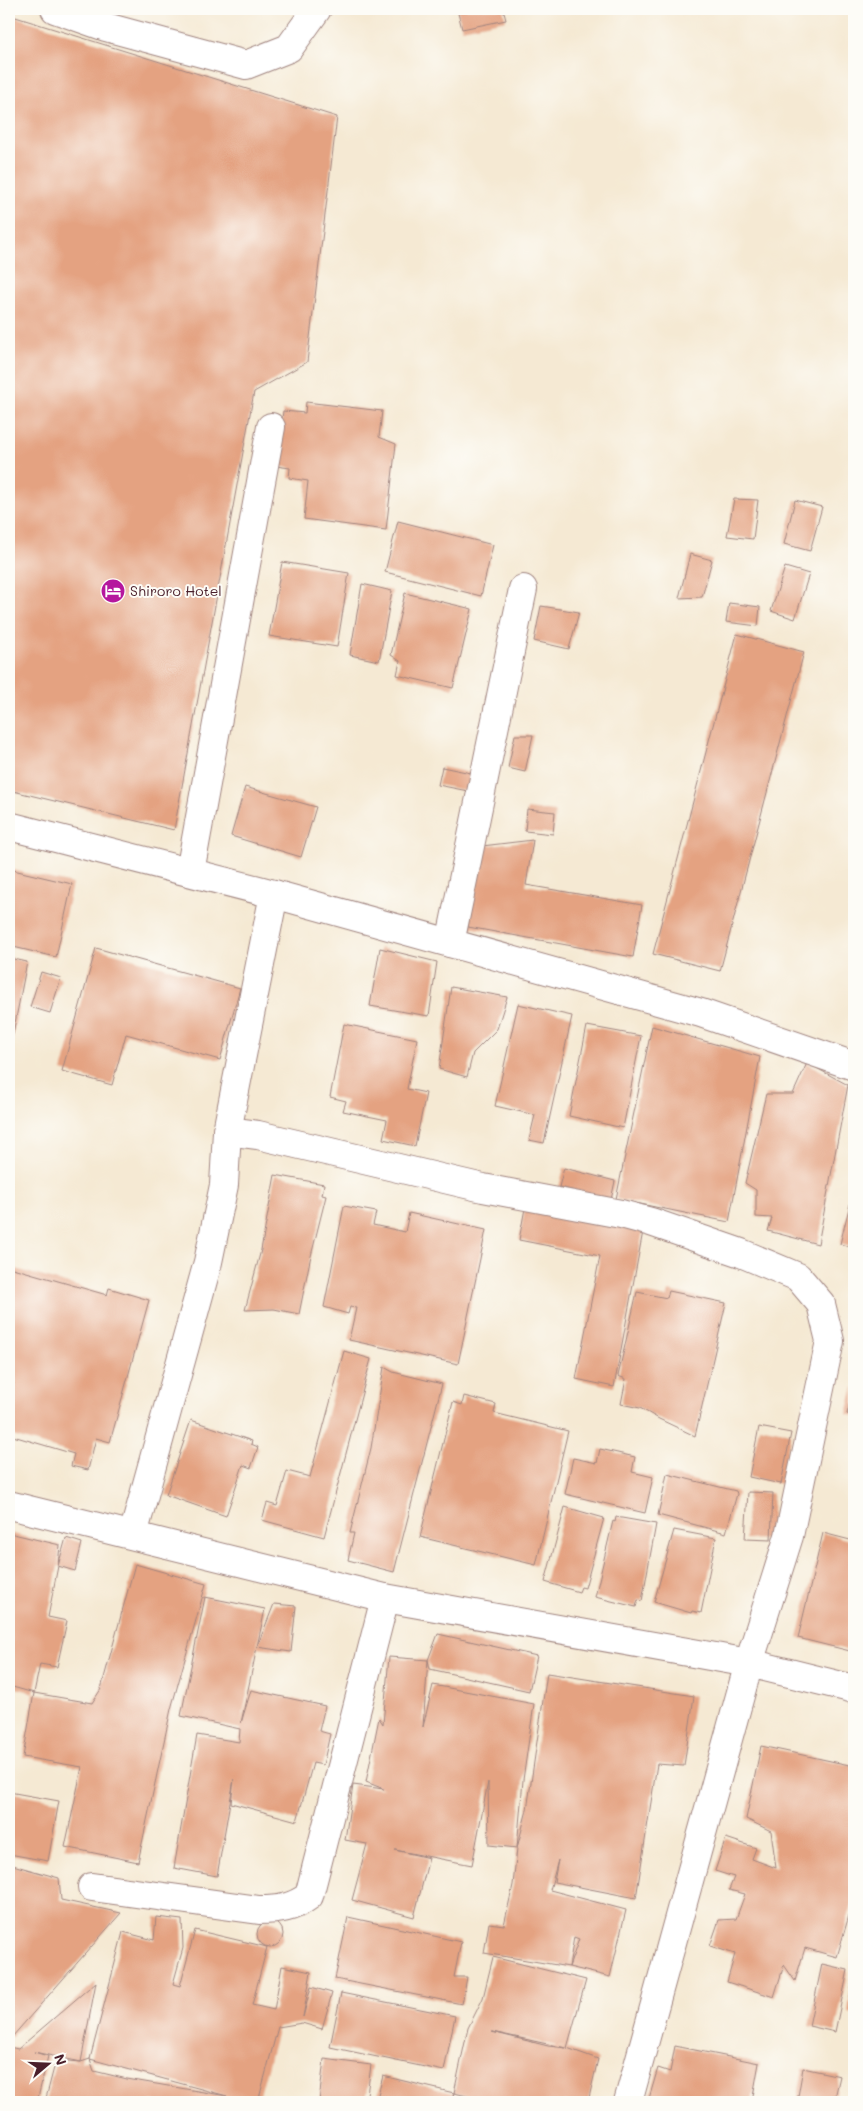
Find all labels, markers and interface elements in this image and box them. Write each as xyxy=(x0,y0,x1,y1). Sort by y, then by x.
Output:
hotel icon: Shiroro Hotel xyxy=(100,578,126,604)
place label: Shiroro Hotel xyxy=(130,581,222,600)
north arrow xyxy=(22,2038,72,2088)
text: N xyxy=(50,2051,71,2068)

